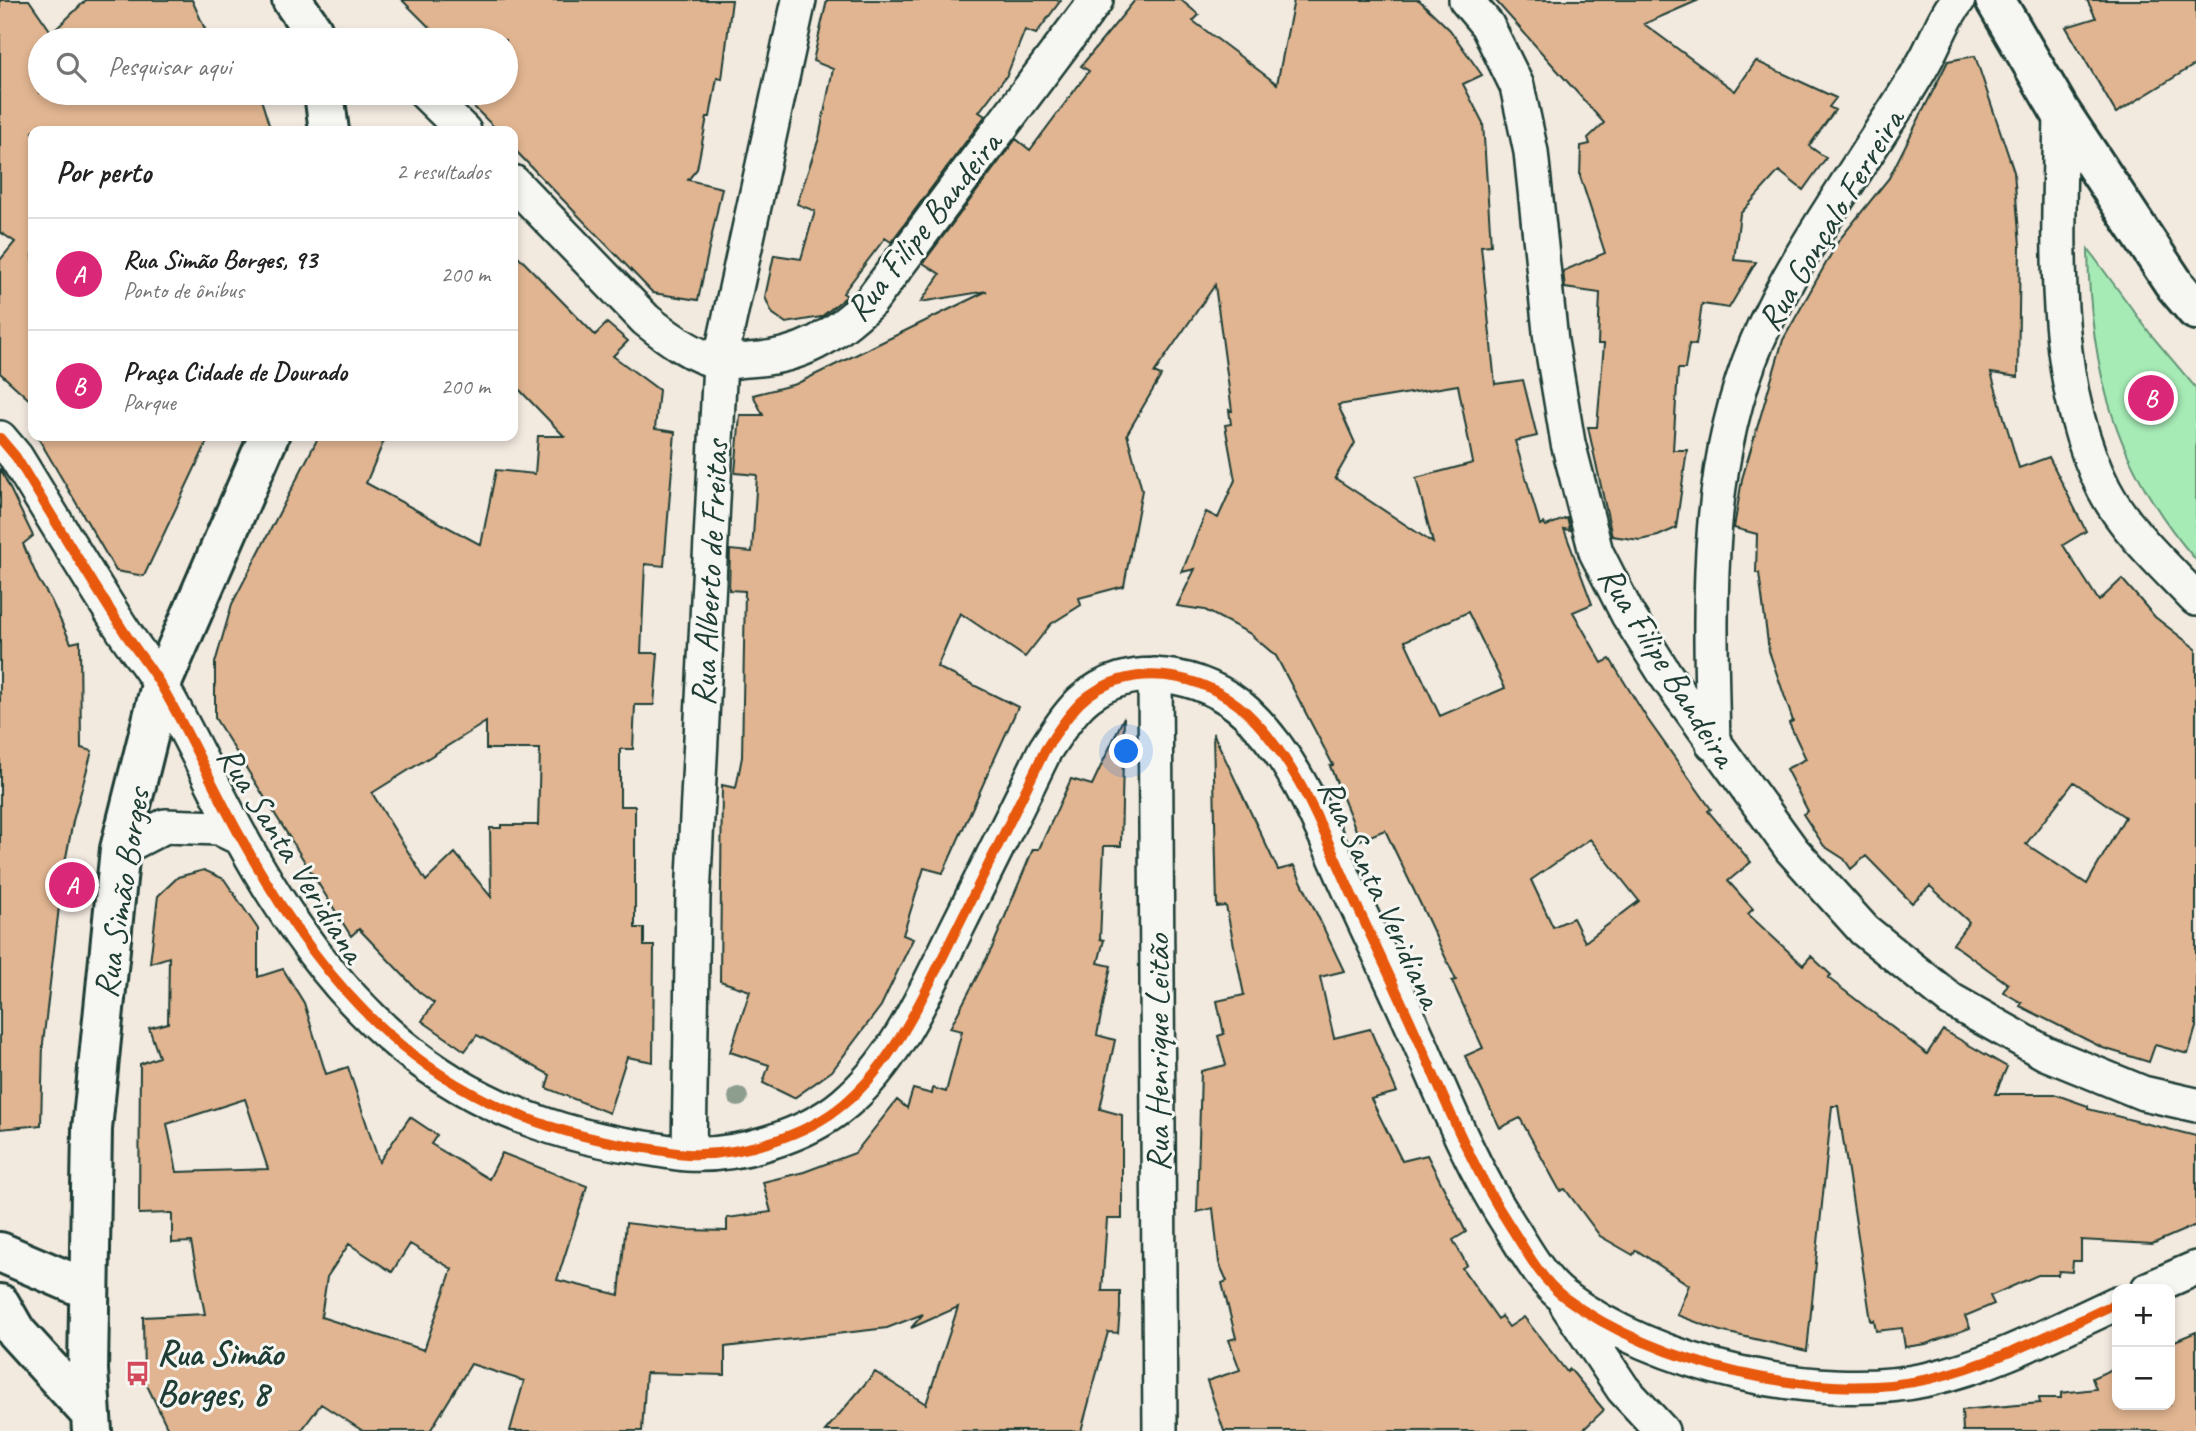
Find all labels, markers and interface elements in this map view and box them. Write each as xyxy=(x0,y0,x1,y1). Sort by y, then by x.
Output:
search box xyxy=(28,28,518,105)
icon: search xyxy=(52,48,90,86)
text: Pesquisar aqui xyxy=(108,50,232,83)
street label: Rua Gonçalo Ferreira xyxy=(1747,99,1916,339)
street label: Rua Filipe Bandeira xyxy=(835,120,1013,330)
text: Por perto xyxy=(56,153,151,191)
text: 2 resultados xyxy=(396,157,490,186)
text: Rua Simão Borges, 93 xyxy=(123,243,317,276)
text: A xyxy=(73,260,85,289)
text: 200 m xyxy=(441,260,490,289)
text: Ponto de ônibus xyxy=(123,276,244,305)
text: Praça Cidade de Dourado xyxy=(123,355,347,388)
text: B xyxy=(73,372,85,401)
text: 200 m xyxy=(441,372,490,401)
pin: B xyxy=(2128,372,2174,424)
text: Parque xyxy=(123,388,176,417)
street label: Rua Alberto de Freitas xyxy=(680,436,739,707)
street label: Rua Filipe Bandeira xyxy=(1588,557,1749,777)
your location xyxy=(1109,734,1143,768)
street label: Rua Santa Veridiana xyxy=(207,737,378,973)
street label: Rua Santa Veridiana xyxy=(1308,772,1454,1017)
street label: Rua Simão Borges xyxy=(83,782,161,1001)
pin: A xyxy=(49,859,95,911)
street label: Rua Henrique Leitão xyxy=(1135,933,1180,1172)
map controls xyxy=(2112,1284,2175,1410)
button: + xyxy=(2112,1284,2175,1347)
place label: Rua Simão Borges, 8 xyxy=(157,1331,285,1416)
button: − xyxy=(2112,1347,2175,1410)
bus stop icon: Rua Simão Borges, 8 xyxy=(123,1359,151,1387)

